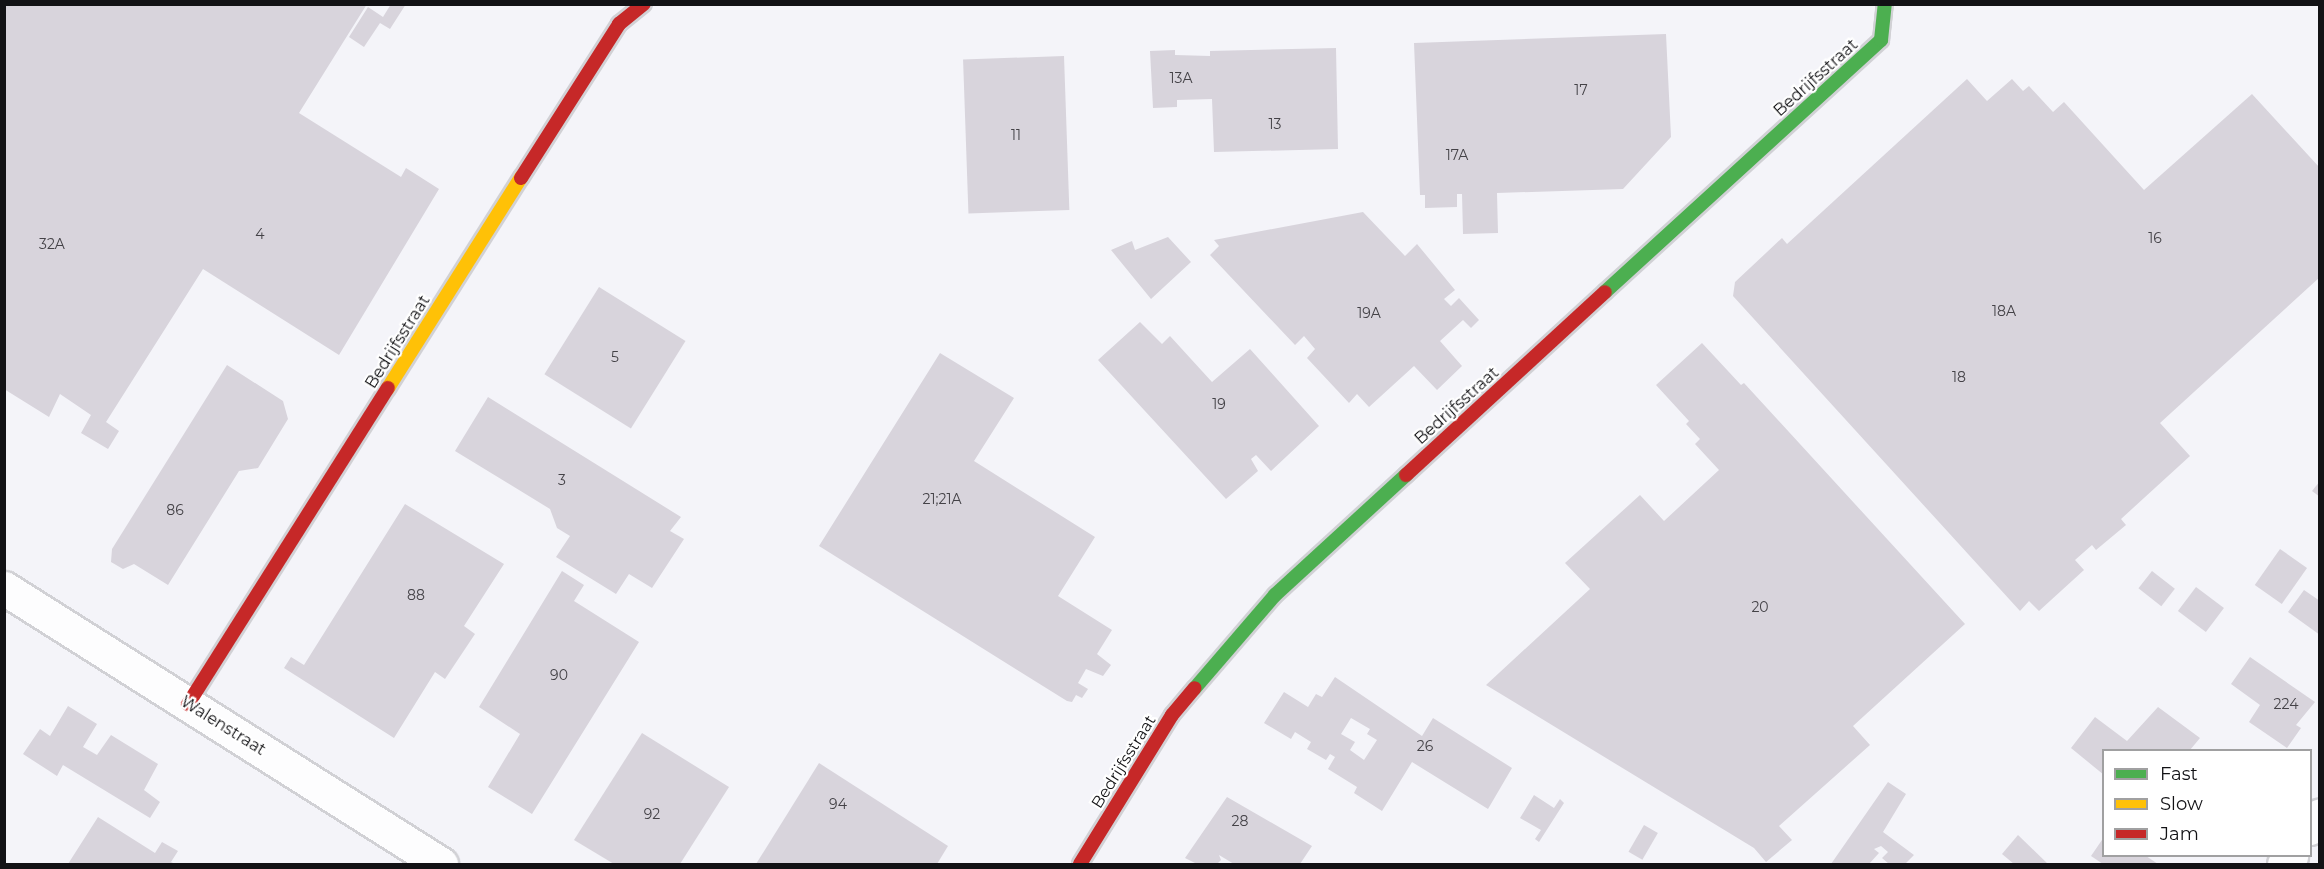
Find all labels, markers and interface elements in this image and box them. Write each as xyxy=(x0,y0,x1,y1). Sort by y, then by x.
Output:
street label: Bedrijfsstraat xyxy=(1770,35,1862,121)
house number: 13A xyxy=(1169,70,1193,86)
house number: 17 xyxy=(1574,82,1588,98)
house number: 13 xyxy=(1269,116,1281,132)
house number: 11 xyxy=(1011,127,1021,143)
house number: 17A xyxy=(1446,147,1468,163)
house number: 4 xyxy=(255,226,265,242)
house number: 16 xyxy=(2148,230,2162,246)
house number: 32A xyxy=(39,236,65,252)
street label: Bedrijfsstraat xyxy=(362,292,434,392)
house number: 18A xyxy=(1992,303,2016,319)
house number: 19A xyxy=(1357,305,1381,321)
house number: 5 xyxy=(611,349,619,365)
street label: Bedrijfsstraat xyxy=(1411,363,1503,449)
house number: 18 xyxy=(1952,369,1966,385)
house number: 19 xyxy=(1212,396,1226,412)
house number: 3 xyxy=(558,472,566,488)
house number: 21;21A xyxy=(922,491,962,507)
house number: 86 xyxy=(166,502,184,518)
house number: 88 xyxy=(407,587,425,603)
house number: 20 xyxy=(1751,599,1769,615)
house number: 90 xyxy=(550,667,568,683)
street label: Walenstraat xyxy=(177,692,269,760)
house number: 224 xyxy=(2274,696,2298,712)
street label: Bedrijfsstraat xyxy=(1088,712,1160,812)
house number: 26 xyxy=(1417,738,1433,754)
legend xyxy=(2102,749,2312,857)
text: Fast xyxy=(2160,763,2198,785)
text: Slow xyxy=(2160,793,2203,815)
house number: 94 xyxy=(829,796,847,812)
house number: 92 xyxy=(644,806,660,822)
house number: 28 xyxy=(1232,813,1248,829)
text: Jam xyxy=(2160,823,2199,845)

